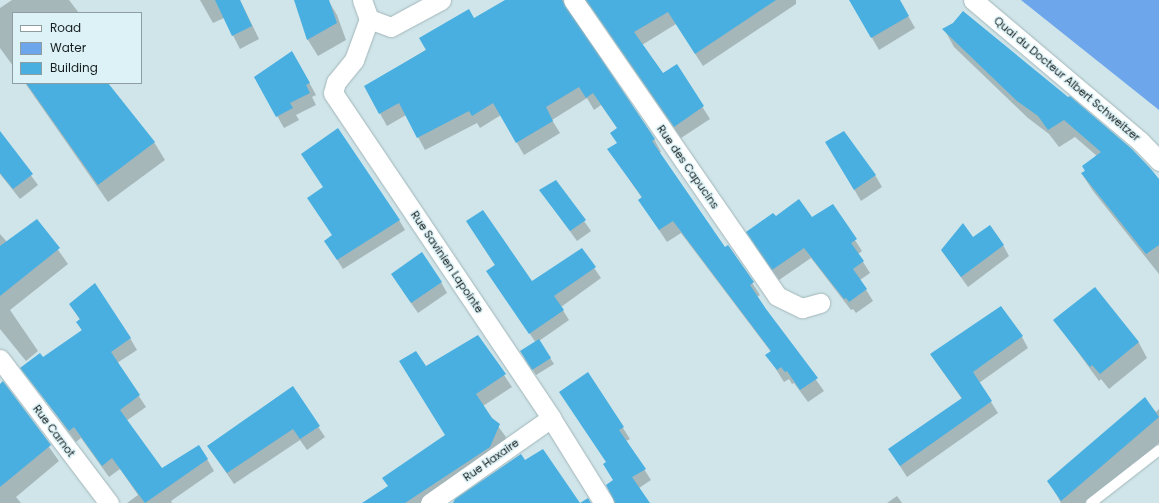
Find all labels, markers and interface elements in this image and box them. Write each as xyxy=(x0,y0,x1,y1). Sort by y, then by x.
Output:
legend xyxy=(12,12,142,84)
street label: Quai du Docteur Albert Schweitzer xyxy=(991,14,1143,144)
text: Road xyxy=(50,19,81,36)
text: Water xyxy=(50,39,86,56)
text: Building xyxy=(50,59,98,76)
street label: Rue des Capucins xyxy=(654,123,722,211)
street label: Rue Savinien Lapointe xyxy=(408,209,486,315)
street label: Rue Carnot xyxy=(30,402,78,460)
street label: Rue Haxaire xyxy=(461,436,521,484)

